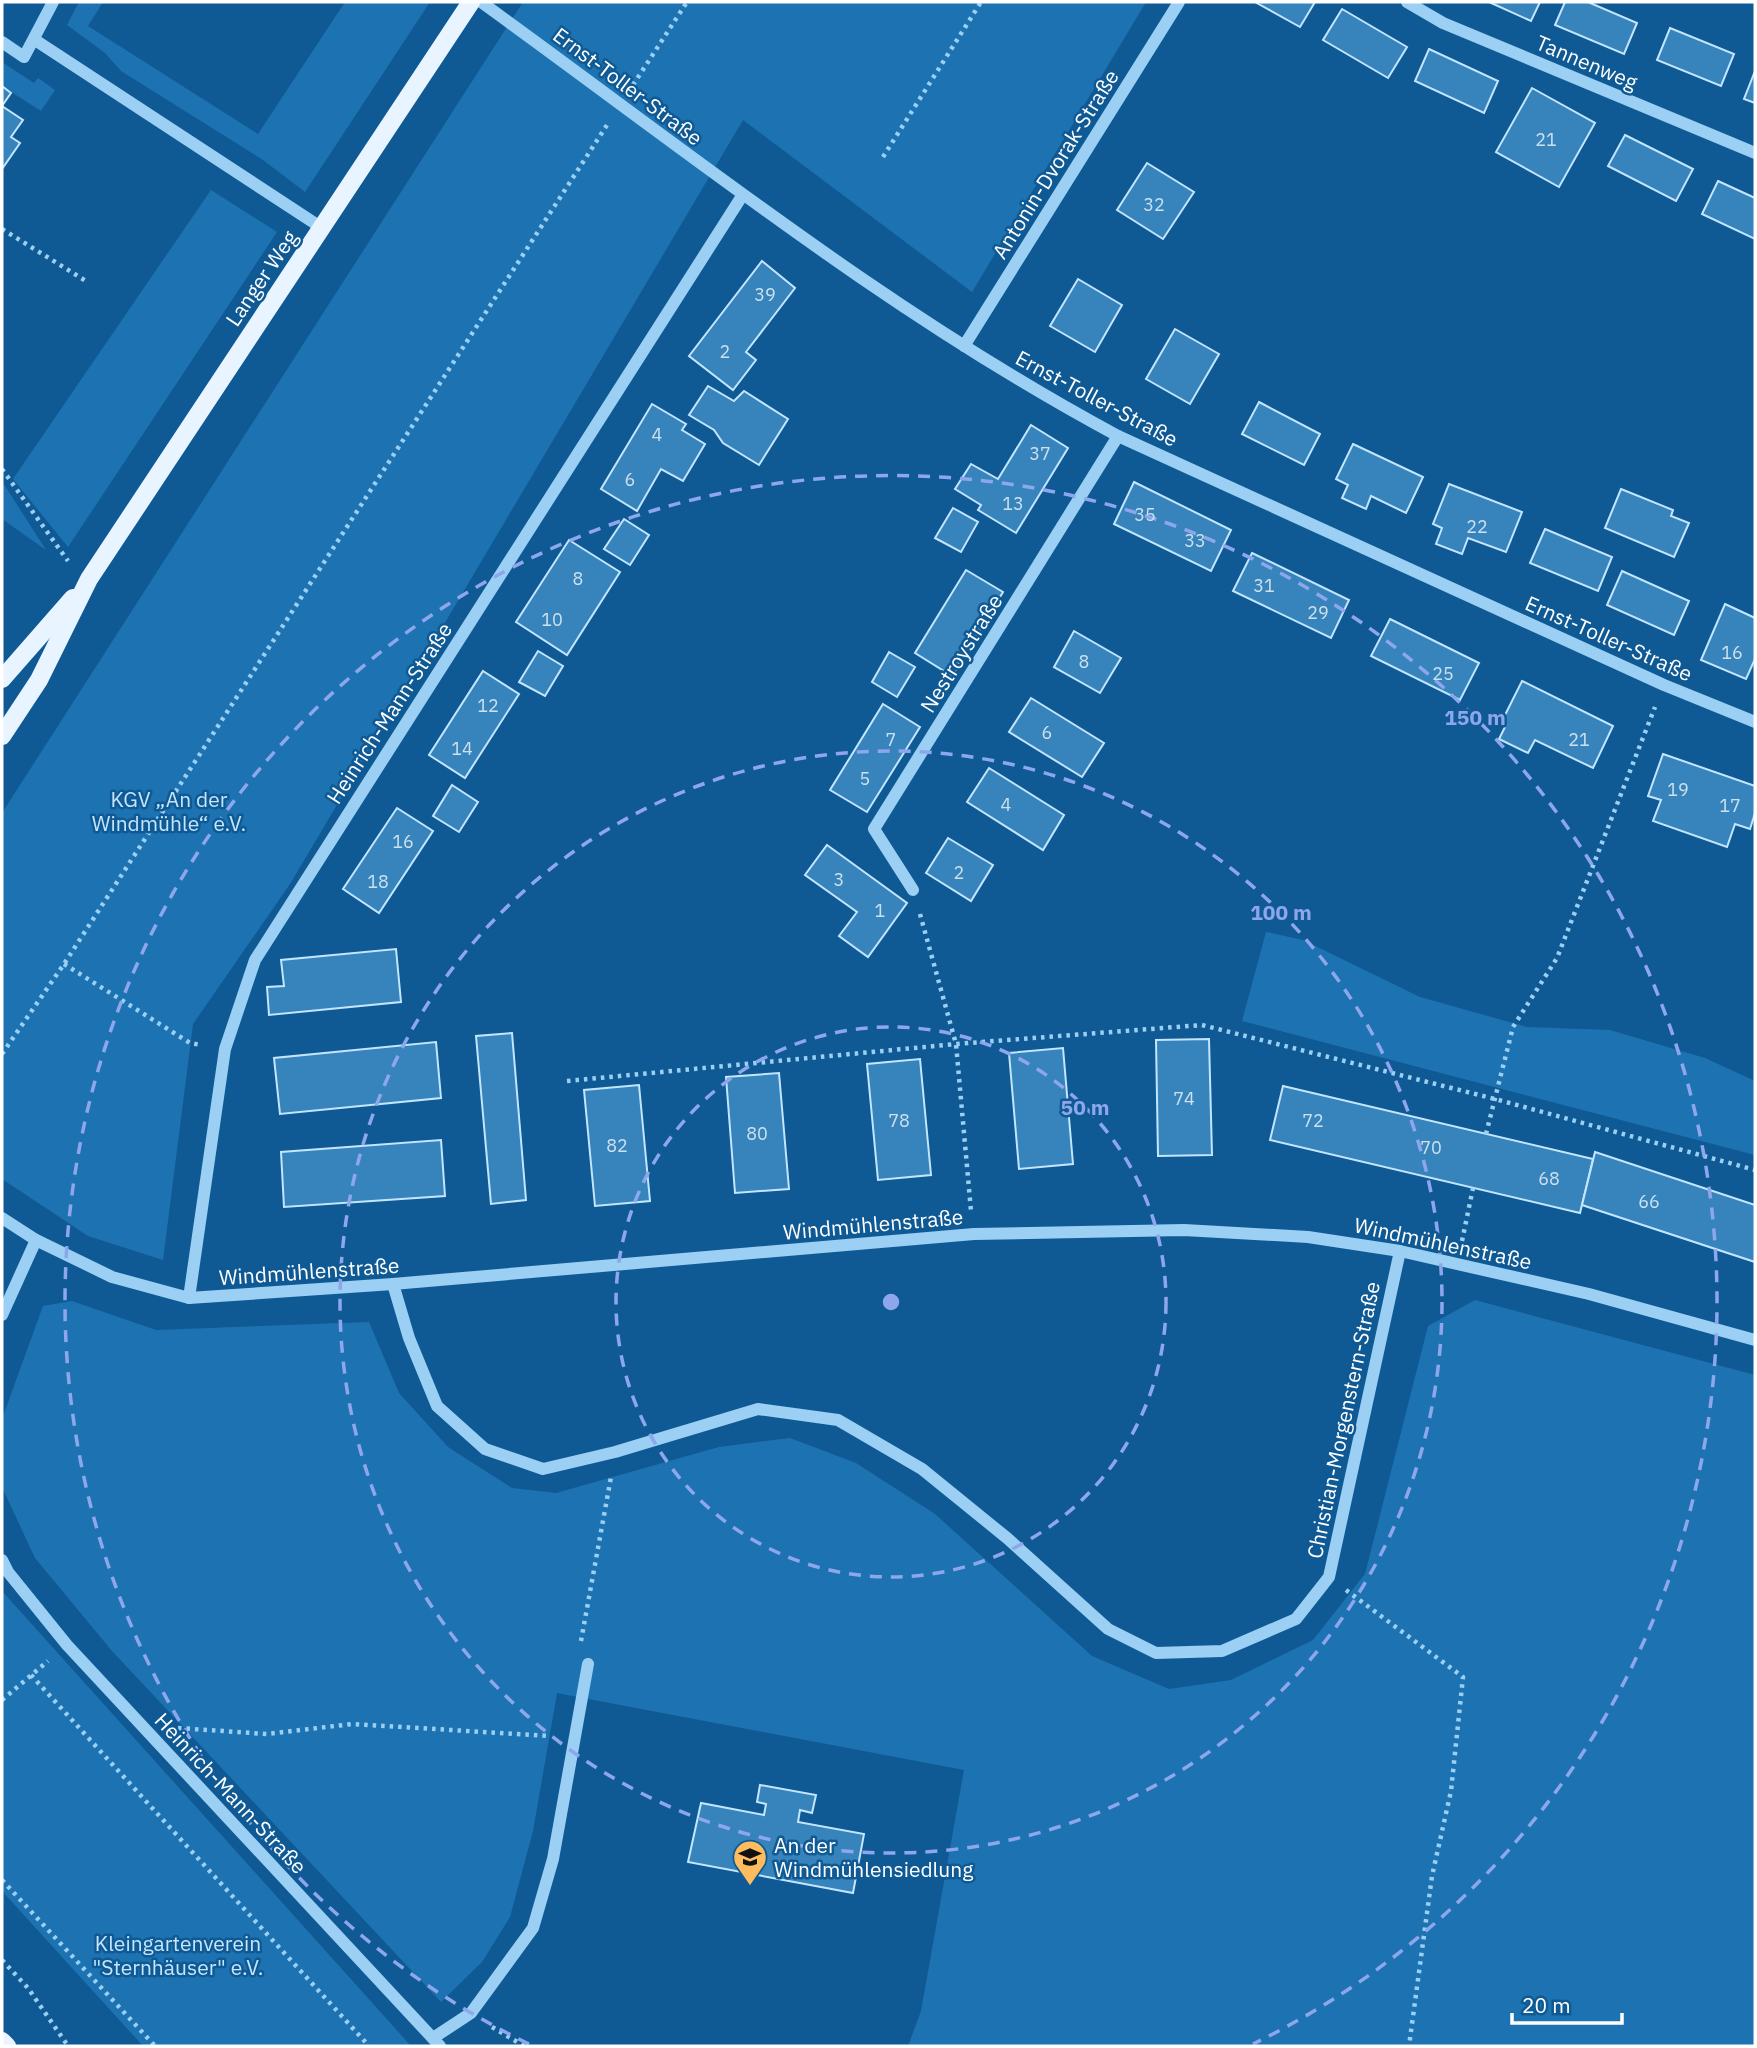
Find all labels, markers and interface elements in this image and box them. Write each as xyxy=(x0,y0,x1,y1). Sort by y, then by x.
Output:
street label: Ernst-Toller-Straße xyxy=(548,21,708,151)
street label: Tannenweg xyxy=(1532,28,1642,96)
street label: Antonin-Dvorak-Straße xyxy=(985,64,1125,264)
house number: 21 xyxy=(1535,128,1557,151)
house number: 32 xyxy=(1143,193,1165,216)
street label: Langer Weg xyxy=(219,225,303,331)
house number: 39 xyxy=(754,283,776,306)
house number: 2 xyxy=(720,340,730,363)
street label: Ernst-Toller-Straße xyxy=(1011,343,1183,453)
house number: 4 xyxy=(652,423,663,446)
house number: 37 xyxy=(1029,442,1051,465)
house number: 6 xyxy=(625,468,635,491)
house number: 13 xyxy=(1002,492,1024,515)
house number: 35 xyxy=(1134,503,1156,526)
house number: 22 xyxy=(1466,515,1488,538)
house number: 33 xyxy=(1184,529,1206,552)
house number: 8 xyxy=(573,567,583,590)
house number: 31 xyxy=(1253,574,1275,597)
street label: Nestroystraße xyxy=(913,588,1009,718)
street label: Ernst-Toller-Straße xyxy=(1521,589,1697,687)
house number: 29 xyxy=(1307,601,1329,624)
house number: 10 xyxy=(541,608,563,631)
street label: Heinrich-Mann-Straße xyxy=(320,617,458,809)
house number: 16 xyxy=(1721,641,1743,664)
house number: 8 xyxy=(1079,650,1089,673)
house number: 25 xyxy=(1432,662,1454,685)
house number: 12 xyxy=(477,694,499,717)
text: 150 m xyxy=(1444,703,1506,731)
house number: 6 xyxy=(1042,721,1052,744)
house number: 7 xyxy=(886,728,896,751)
house number: 21 xyxy=(1568,728,1590,751)
house number: 14 xyxy=(451,737,473,760)
house number: 5 xyxy=(860,767,870,790)
house number: 19 xyxy=(1667,778,1689,801)
park label: KGV „An der Windmühle“ e.V. xyxy=(92,785,246,837)
house number: 4 xyxy=(1001,793,1012,816)
house number: 17 xyxy=(1719,794,1741,817)
house number: 16 xyxy=(392,830,414,853)
house number: 2 xyxy=(954,861,964,884)
house number: 3 xyxy=(834,868,844,891)
house number: 18 xyxy=(367,870,389,893)
text: 100 m xyxy=(1250,898,1312,926)
house number: 1 xyxy=(875,899,885,922)
house number: 74 xyxy=(1173,1087,1195,1110)
text: 50 m xyxy=(1061,1093,1109,1121)
house number: 78 xyxy=(888,1109,910,1132)
house number: 72 xyxy=(1302,1109,1324,1132)
house number: 80 xyxy=(746,1122,768,1145)
house number: 82 xyxy=(606,1134,628,1157)
house number: 70 xyxy=(1420,1136,1442,1159)
house number: 68 xyxy=(1538,1167,1560,1190)
house number: 66 xyxy=(1638,1190,1660,1213)
street label: Windmühlenstraße xyxy=(782,1202,964,1246)
street label: Windmühlenstraße xyxy=(1352,1211,1534,1275)
street label: Windmühlenstraße xyxy=(218,1251,400,1291)
street label: Christian-Morgenstern-Straße xyxy=(1300,1279,1386,1561)
centre of rings xyxy=(879,1290,903,1314)
street label: Heinrich-Mann-Straße xyxy=(149,1706,313,1880)
place label: An der Windmühlensiedlung xyxy=(774,1831,973,1883)
school or university icon: An der Windmühlensiedlung xyxy=(731,1838,769,1887)
park label: Kleingartenverein "Sternhäuser" e.V. xyxy=(92,1929,264,1981)
scale bar xyxy=(1512,1982,1622,2026)
text: 20 m xyxy=(1522,1991,1571,2019)

